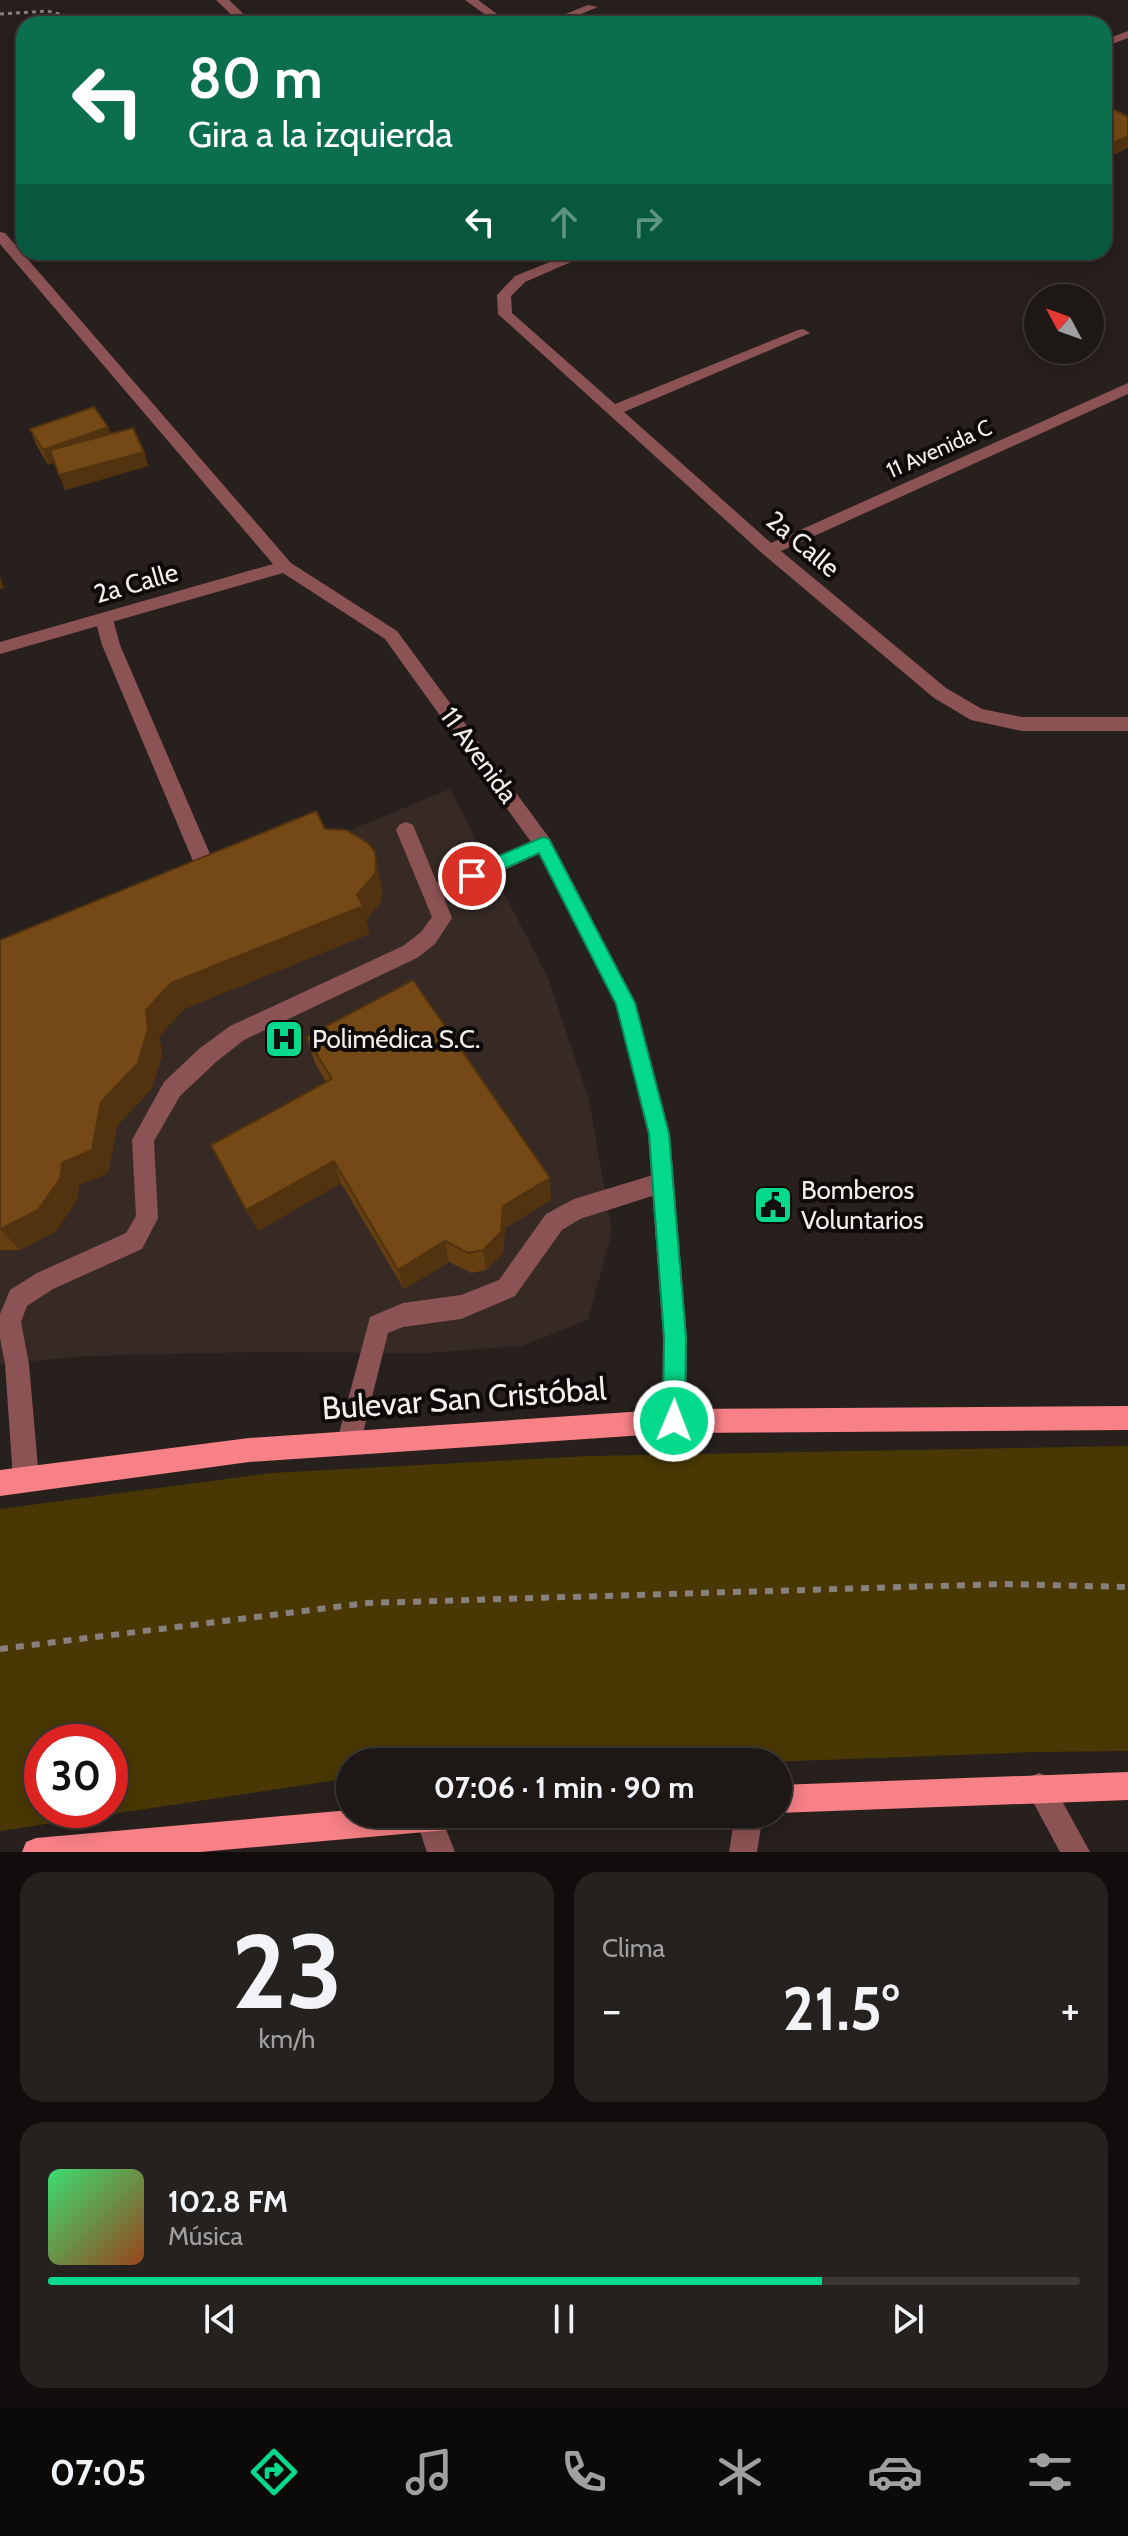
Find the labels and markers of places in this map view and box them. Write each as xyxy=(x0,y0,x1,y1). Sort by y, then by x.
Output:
pin xyxy=(438,842,506,910)
hospital icon: Polimédica S.C. xyxy=(263,1018,305,1060)
place label: Polimédica S.C. xyxy=(312,1023,480,1055)
place label: Bomberos Voluntarios xyxy=(801,1174,924,1236)
public building icon: Bomberos Voluntarios xyxy=(752,1184,794,1226)

